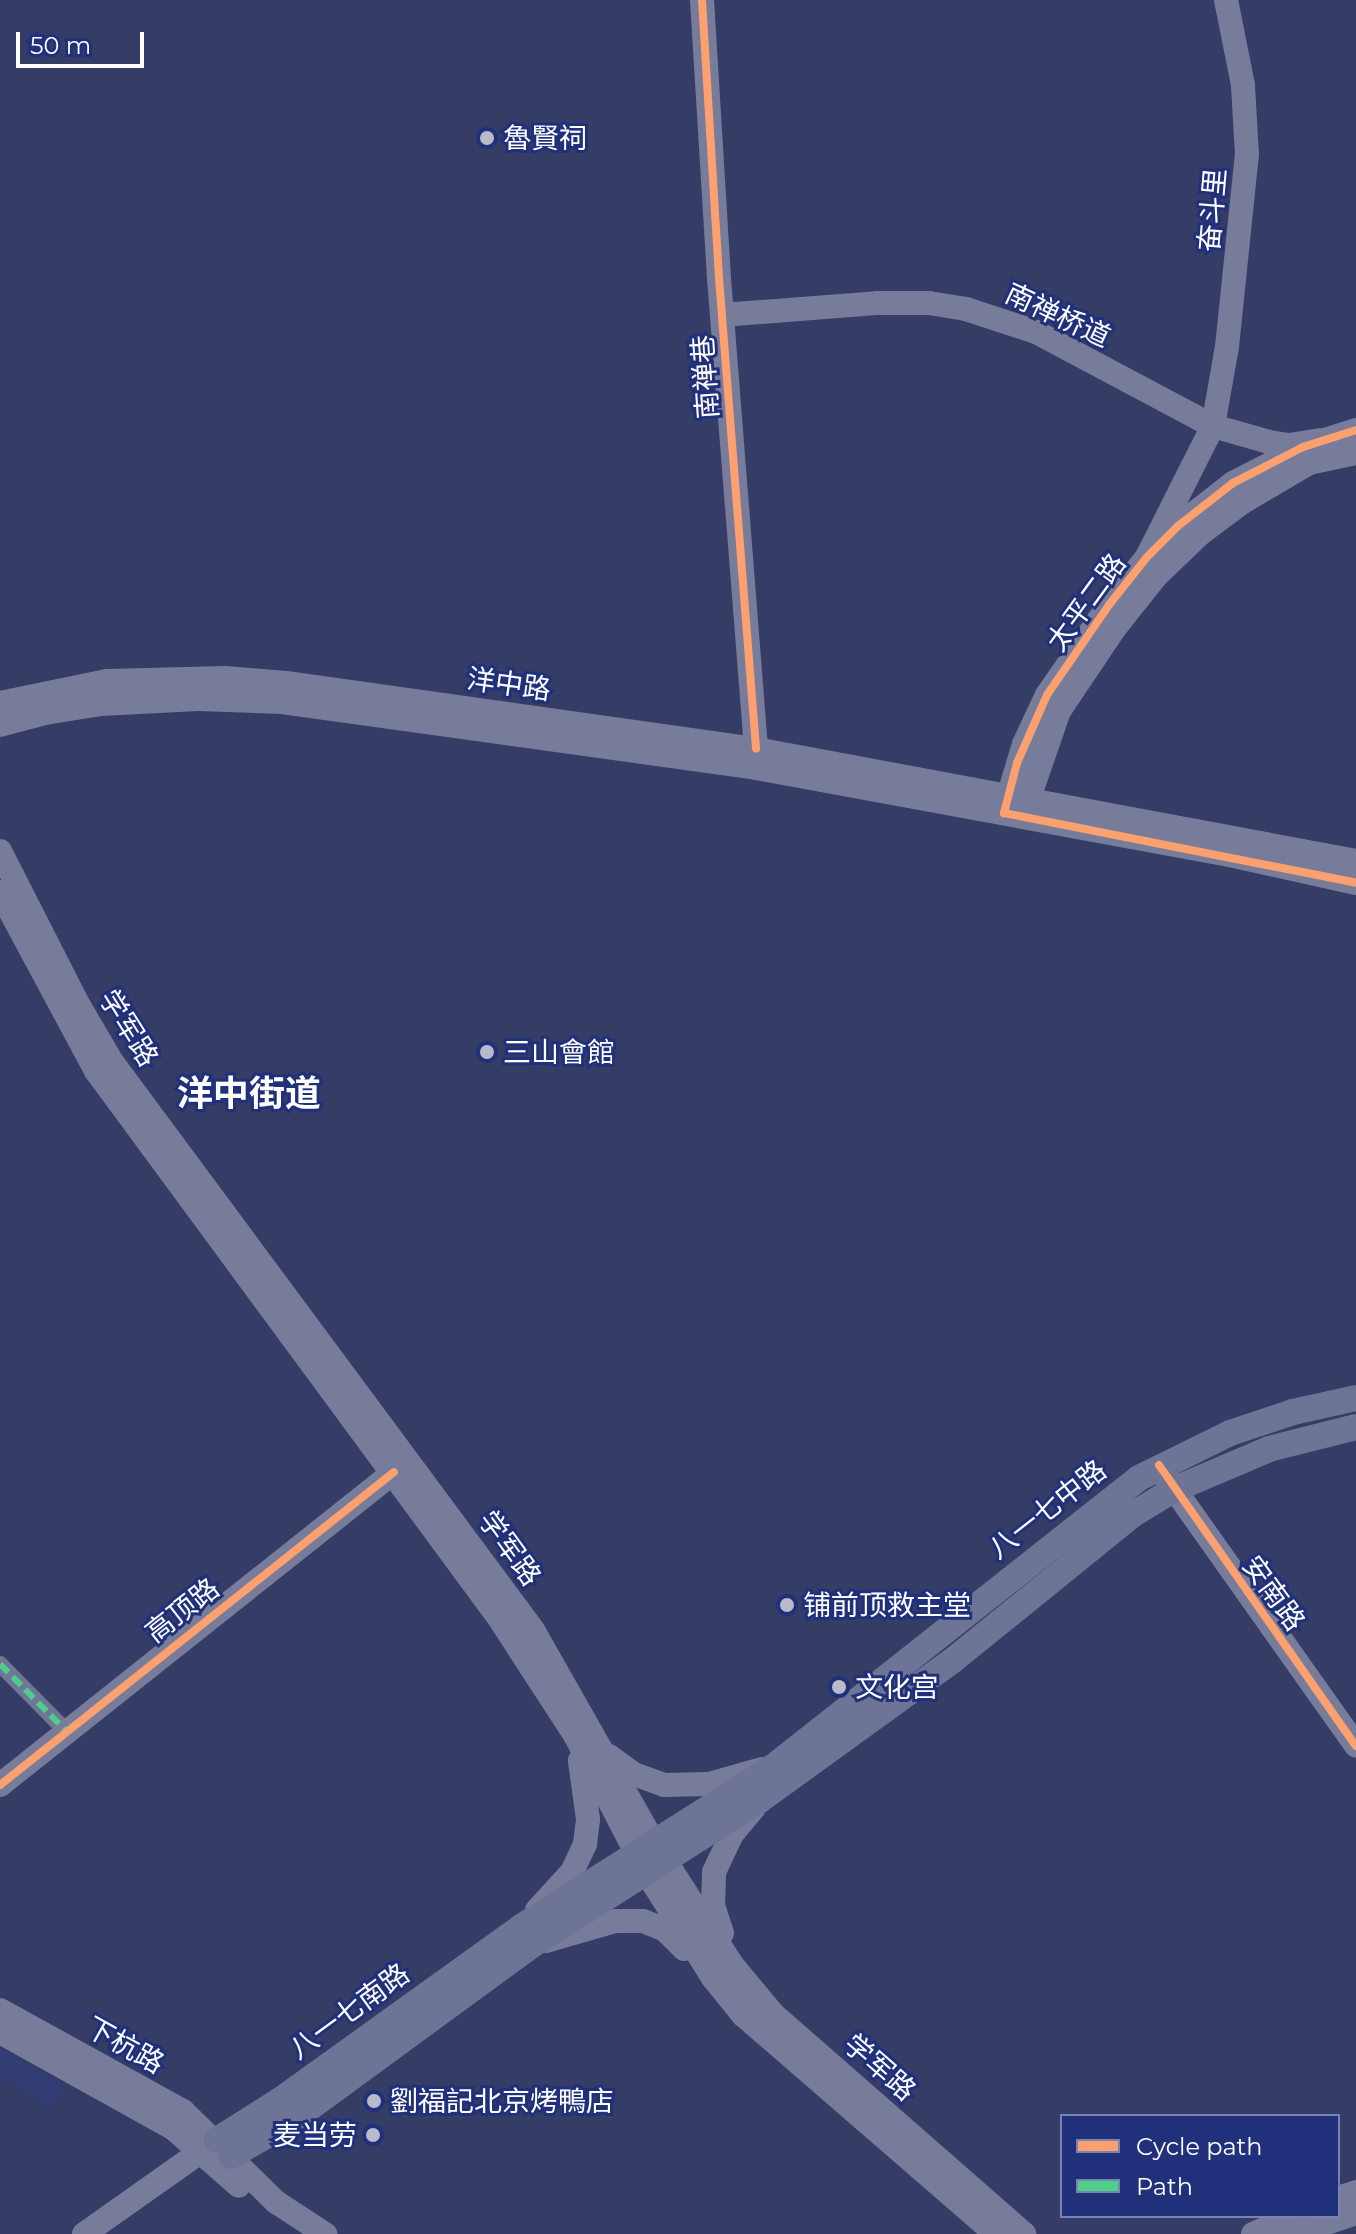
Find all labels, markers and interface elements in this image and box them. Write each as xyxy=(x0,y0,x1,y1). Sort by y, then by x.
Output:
scale bar xyxy=(20,16,148,66)
text: 50 m xyxy=(30,31,91,60)
place label: 魯賢祠 xyxy=(503,121,587,155)
marker: 魯賢祠 xyxy=(478,129,496,147)
street label: 奋斗里 xyxy=(1192,167,1232,253)
street label: 南禅桥道 xyxy=(1000,276,1116,354)
street label: 南禅巷 xyxy=(685,334,725,420)
street label: 太平二路 xyxy=(1039,547,1133,657)
street label: 洋中路 xyxy=(465,662,553,706)
street label: 学军路 xyxy=(92,983,166,1073)
place label: 三山會館 xyxy=(503,1035,615,1069)
marker: 三山會館 xyxy=(478,1043,496,1061)
district label: 洋中街道 xyxy=(177,1072,321,1116)
street label: 八一七中路 xyxy=(981,1453,1113,1565)
street label: 学军路 xyxy=(472,1504,548,1592)
street label: 安南路 xyxy=(1236,1549,1312,1637)
street label: 高顶路 xyxy=(139,1571,225,1649)
place label: 铺前顶救主堂 xyxy=(803,1588,971,1622)
marker: 铺前顶救主堂 xyxy=(778,1596,796,1614)
place label: 文化宫 xyxy=(855,1670,939,1704)
marker: 文化宫 xyxy=(830,1678,848,1696)
street label: 八一七南路 xyxy=(282,1956,416,2066)
street label: 下杭路 xyxy=(80,2010,170,2080)
street label: 学军路 xyxy=(837,2027,923,2107)
place label: 劉福記北京烤鴨店 xyxy=(390,2084,614,2118)
marker: 劉福記北京烤鴨店 xyxy=(365,2092,383,2110)
legend xyxy=(1060,2114,1340,2218)
place label: 麦当劳 xyxy=(273,2118,357,2152)
marker: 麦当劳 xyxy=(364,2126,382,2144)
text: Cycle path xyxy=(1136,2132,1263,2161)
text: Path xyxy=(1136,2172,1193,2201)

